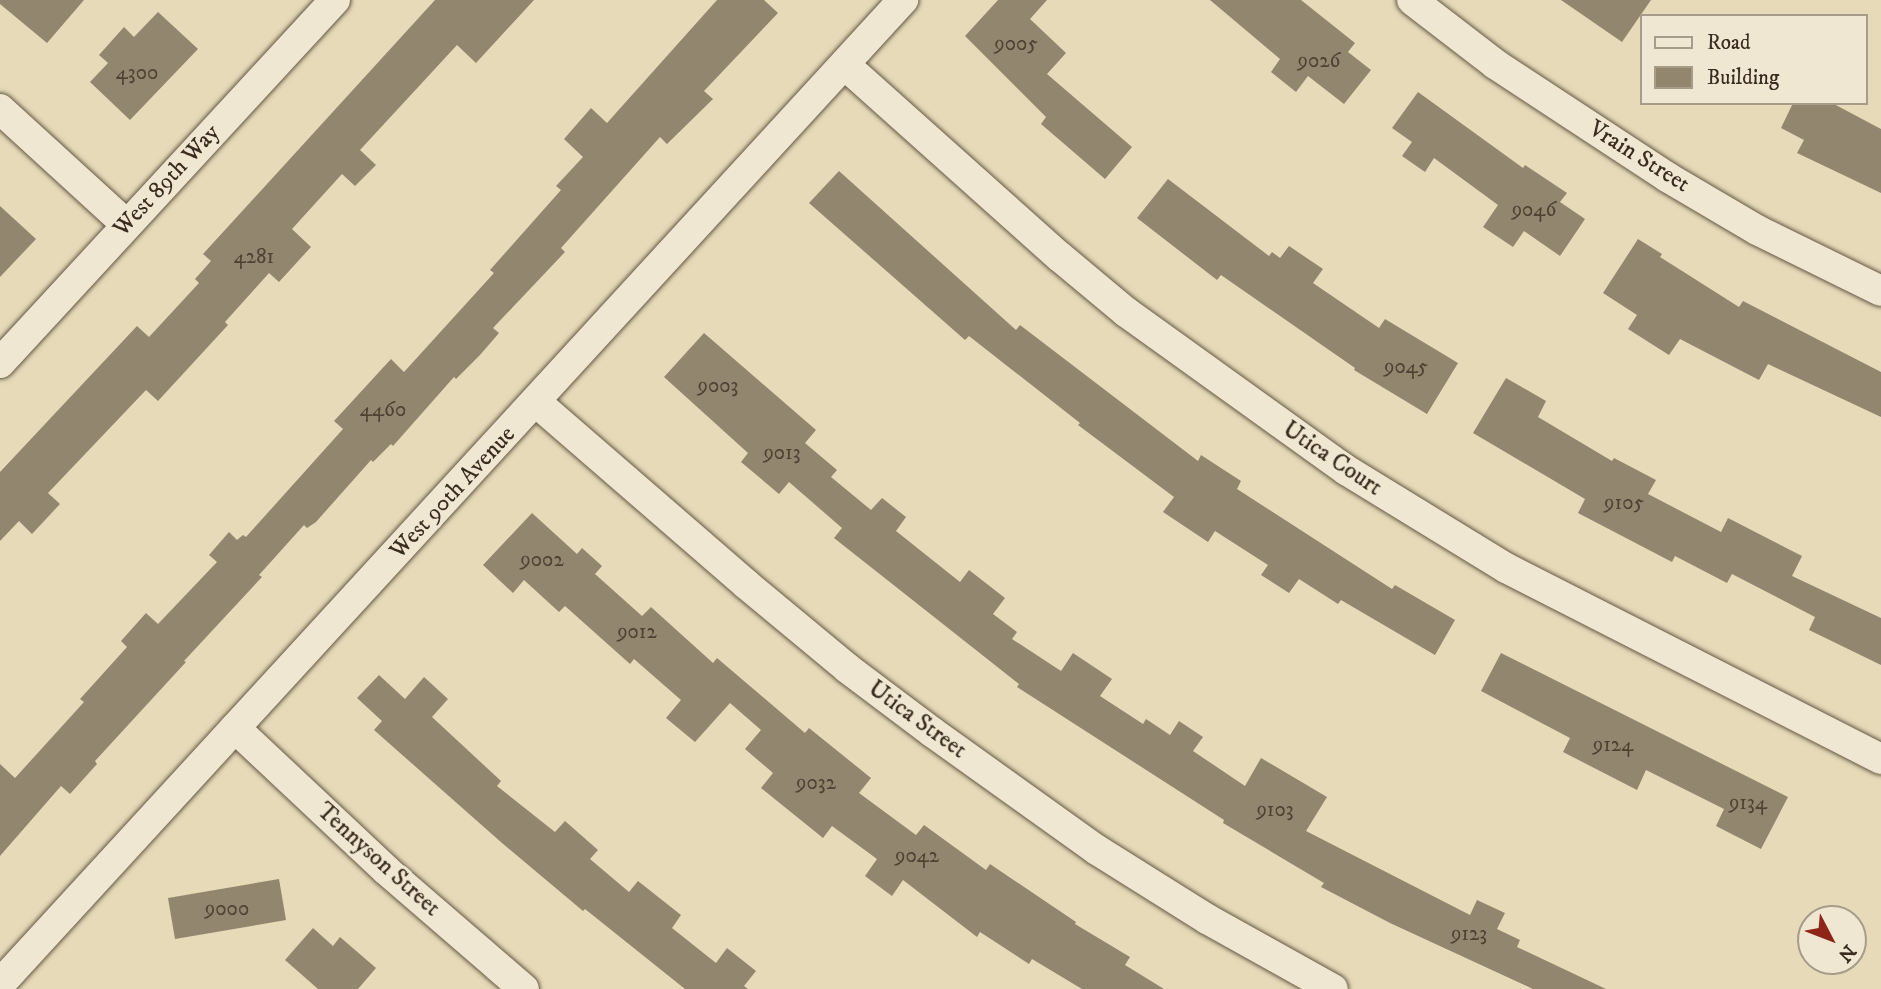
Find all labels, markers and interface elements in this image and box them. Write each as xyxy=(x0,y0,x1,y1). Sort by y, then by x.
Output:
legend xyxy=(1640,14,1867,105)
text: Road xyxy=(1707,30,1751,56)
house number: 9005 xyxy=(994,31,1038,57)
house number: 9026 xyxy=(1297,48,1341,74)
house number: 4300 xyxy=(116,60,158,86)
text: Building xyxy=(1707,65,1779,91)
street label: Vrain Street xyxy=(1583,115,1695,199)
street label: West 89th Way xyxy=(108,119,226,243)
house number: 9046 xyxy=(1512,197,1556,223)
house number: 4281 xyxy=(234,244,274,270)
house number: 9045 xyxy=(1384,354,1428,380)
house number: 9003 xyxy=(698,373,738,399)
house number: 4460 xyxy=(360,397,406,423)
street label: Utica Court xyxy=(1277,415,1387,503)
street label: West 90th Avenue xyxy=(384,421,522,565)
house number: 9013 xyxy=(763,440,801,466)
house number: 9105 xyxy=(1604,490,1644,516)
house number: 9002 xyxy=(520,547,564,573)
house number: 9012 xyxy=(617,619,657,645)
street label: Utica Street xyxy=(862,675,972,765)
house number: 9124 xyxy=(1593,732,1633,758)
house number: 9032 xyxy=(796,770,836,796)
house number: 9134 xyxy=(1729,790,1767,816)
street label: Tennyson Street xyxy=(310,797,446,923)
house number: 9103 xyxy=(1256,797,1294,823)
house number: 9042 xyxy=(895,843,939,869)
house number: 9000 xyxy=(205,896,249,922)
north arrow xyxy=(1797,905,1867,975)
house number: 9123 xyxy=(1451,921,1487,947)
text: N xyxy=(1833,940,1860,967)

